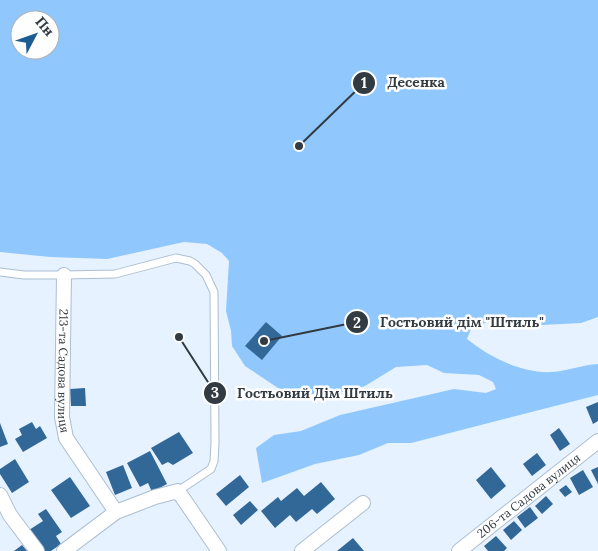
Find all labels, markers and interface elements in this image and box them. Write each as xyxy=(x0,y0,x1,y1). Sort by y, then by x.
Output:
north arrow xyxy=(10,10,60,60)
text: Пн xyxy=(31,13,58,40)
callout: Десенка xyxy=(352,68,455,97)
text: 1 xyxy=(361,73,367,92)
text: Десенка xyxy=(387,73,445,91)
callout: Гостьовий дім "Штиль" xyxy=(345,308,554,337)
street label: 213-та Садова вулиця xyxy=(55,309,73,434)
text: 2 xyxy=(353,313,361,332)
text: Гостьовий дім "Штиль" xyxy=(380,313,544,331)
callout: Гостьовий Дім Штиль xyxy=(202,378,403,407)
text: 3 xyxy=(211,383,219,402)
text: Гостьовий Дім Штиль xyxy=(237,384,393,402)
street label: 206-та Садова вулиця xyxy=(474,450,583,541)

